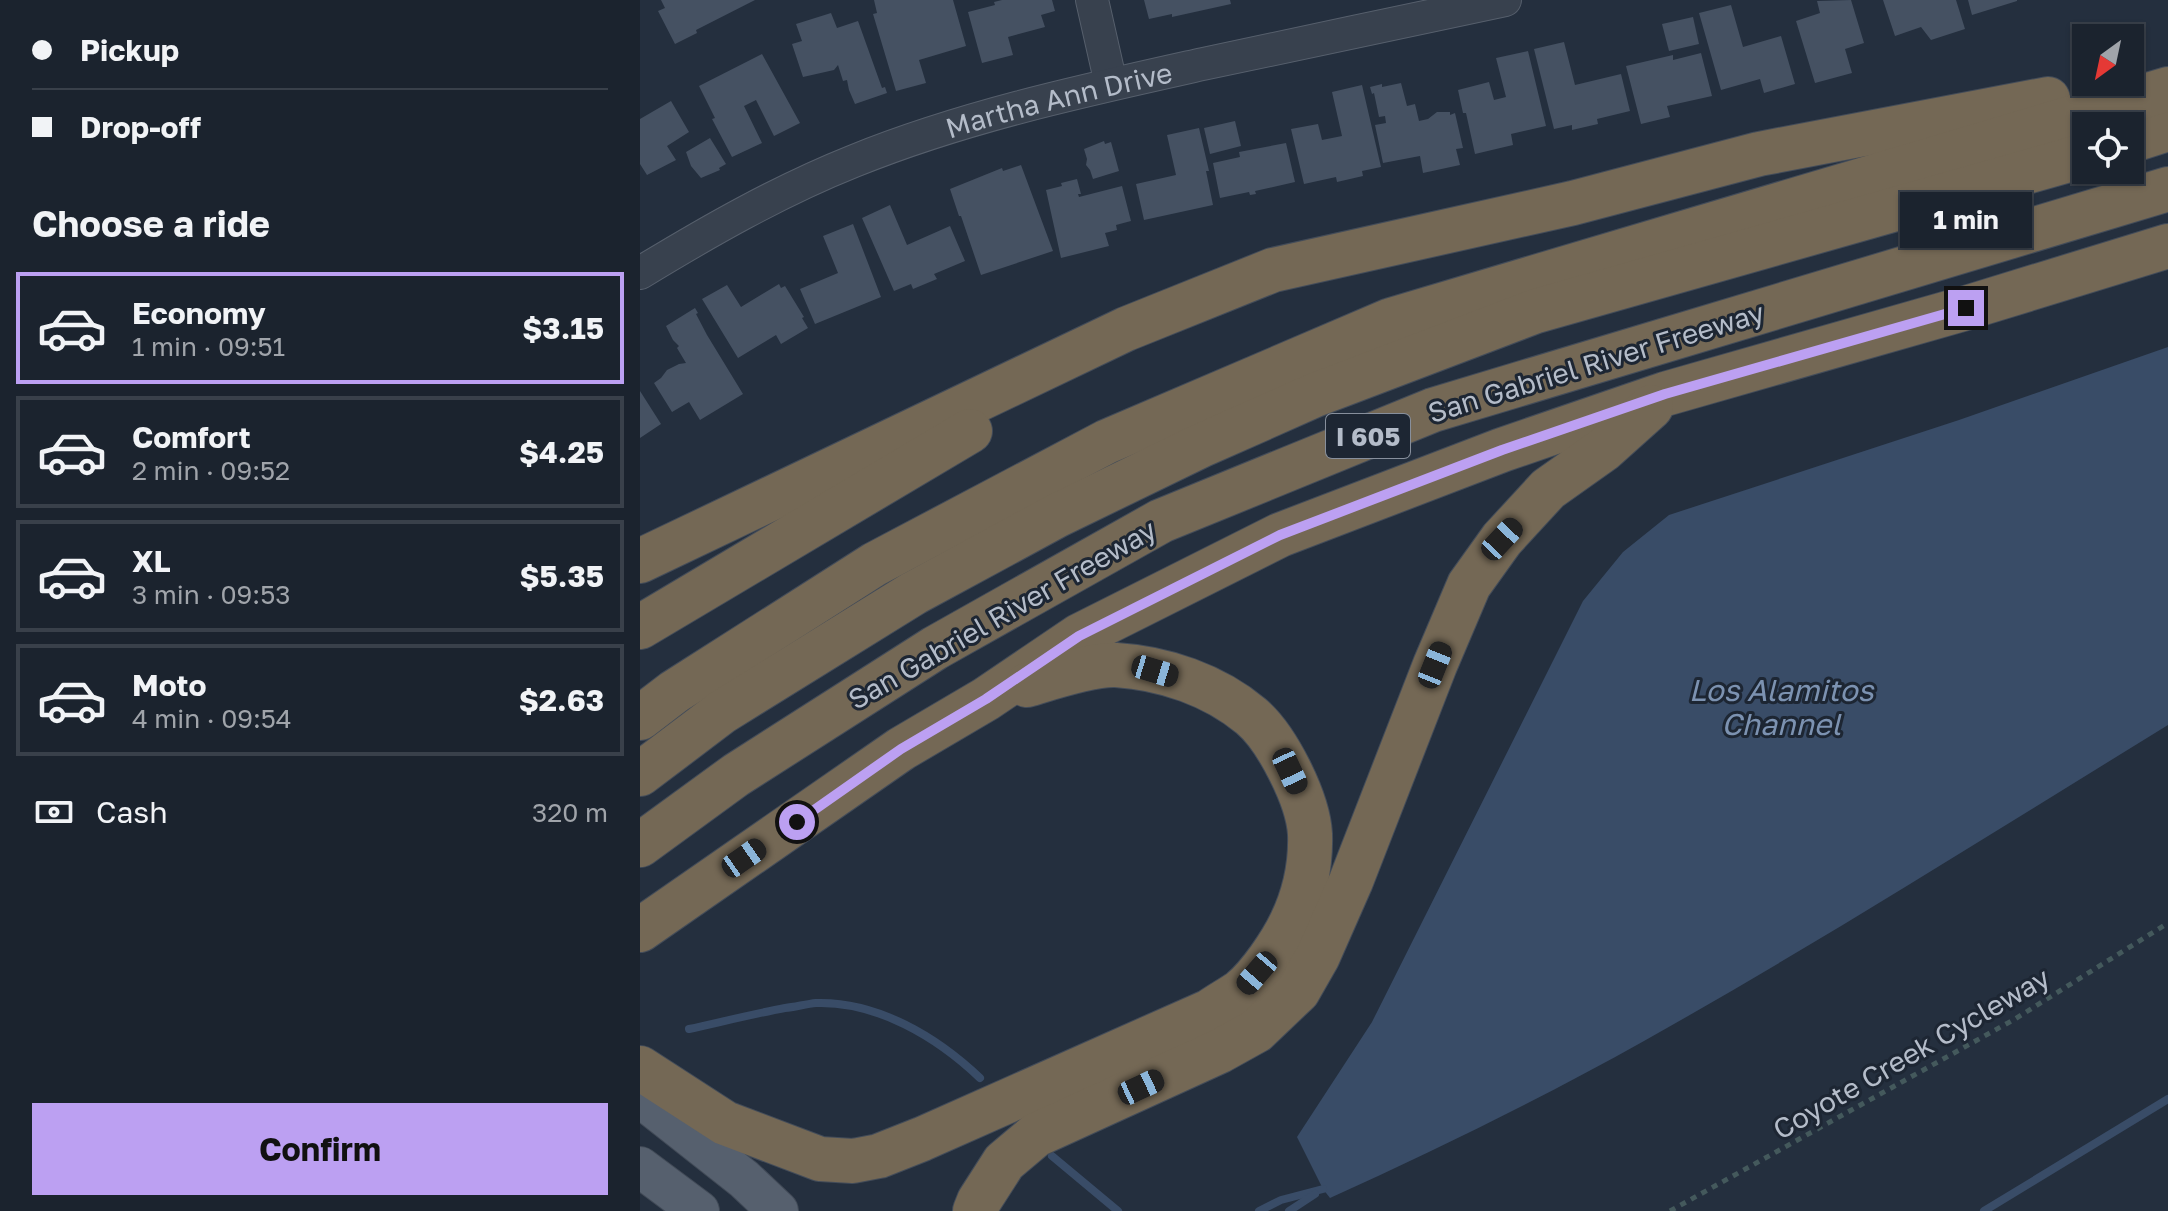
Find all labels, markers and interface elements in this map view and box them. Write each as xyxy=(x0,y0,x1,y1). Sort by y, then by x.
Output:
north arrow xyxy=(2072,24,2144,96)
map controls xyxy=(2072,24,2144,184)
text: Pickup xyxy=(80,32,179,68)
street label: Martha Ann Drive xyxy=(941,55,1175,144)
text: Drop-off xyxy=(80,109,201,145)
button: locate xyxy=(2072,112,2144,184)
callout: 1 min xyxy=(1900,192,2032,248)
text: Choose a ride xyxy=(32,202,270,245)
text: 1 min xyxy=(1933,204,1999,235)
route end xyxy=(1948,290,1984,326)
icon: car xyxy=(36,292,108,364)
text: Economy xyxy=(132,295,266,331)
street label: San Gabriel River Freeway xyxy=(1424,295,1768,429)
text: $3.15 xyxy=(522,310,604,346)
text: 1 min · 09:51 xyxy=(132,331,285,362)
road number: I 605 xyxy=(1326,414,1410,458)
icon: car xyxy=(36,416,108,488)
text: Comfort xyxy=(132,419,251,455)
text: $4.25 xyxy=(519,434,604,470)
text: 2 min · 09:52 xyxy=(132,455,290,486)
street label: San Gabriel River Freeway xyxy=(842,512,1162,716)
car xyxy=(1477,513,1527,565)
icon: car xyxy=(36,540,108,612)
text: XL xyxy=(132,543,171,579)
text: $5.35 xyxy=(519,558,604,594)
text: 3 min · 09:53 xyxy=(132,579,290,610)
car xyxy=(1415,638,1455,692)
car xyxy=(1129,653,1181,689)
icon: car xyxy=(36,664,108,736)
text: Moto xyxy=(132,667,207,703)
water label: Los Alamitos Channel xyxy=(1689,672,1874,742)
text: $2.63 xyxy=(519,682,604,718)
text: 4 min · 09:54 xyxy=(132,703,292,734)
car xyxy=(1269,744,1311,798)
icon: cash xyxy=(32,790,76,834)
text: Cash xyxy=(96,794,168,830)
text: 320 m xyxy=(532,797,608,828)
route start xyxy=(779,804,815,840)
car xyxy=(717,834,771,882)
car xyxy=(1232,947,1282,999)
street label: Coyote Creek Cycleway xyxy=(1767,960,2055,1146)
car xyxy=(1114,1066,1168,1108)
button: Confirm xyxy=(32,1103,608,1195)

